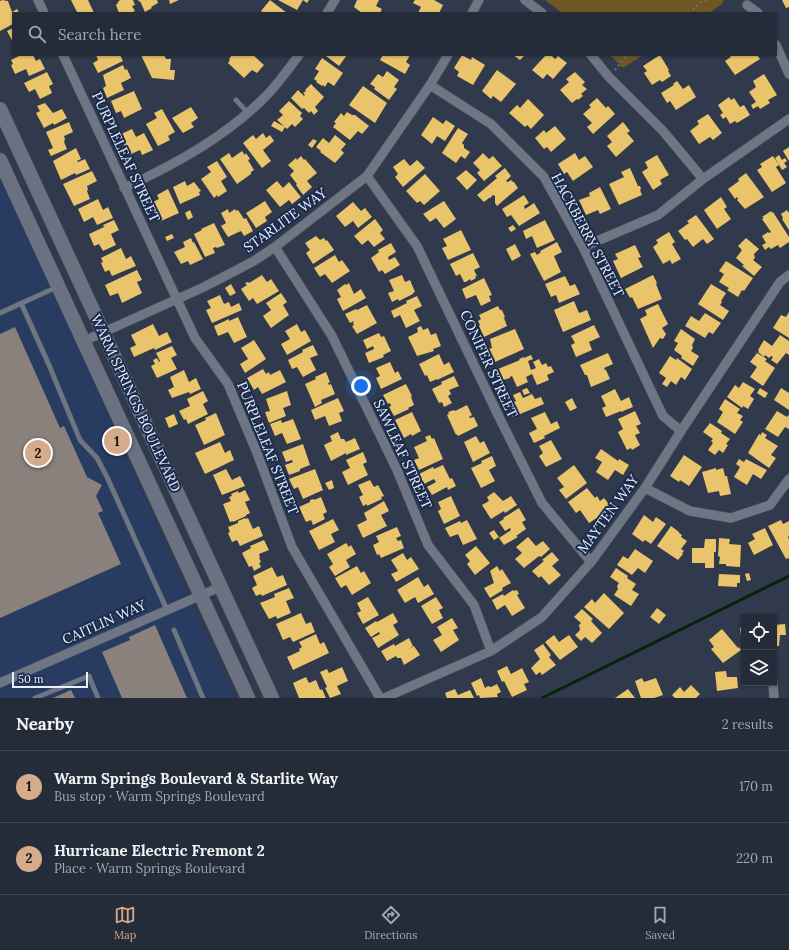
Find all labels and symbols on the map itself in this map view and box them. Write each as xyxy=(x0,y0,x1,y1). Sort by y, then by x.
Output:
street label: PURPLELEAF STREET xyxy=(88,89,164,225)
street label: HACKBERRY STREET xyxy=(548,170,628,300)
street label: STARLITE WAY xyxy=(240,183,331,256)
street label: CONIFER STREET xyxy=(456,307,522,421)
street label: WARM SPRINGS BOULEVARD xyxy=(87,311,185,495)
your location xyxy=(351,376,371,396)
street label: PURPLELEAF STREET xyxy=(233,379,303,517)
street label: SAWLEAF STREET xyxy=(370,396,436,512)
pin: 1 xyxy=(104,426,130,456)
pin: 2 xyxy=(25,438,51,468)
street label: MAYTEN WAY xyxy=(573,470,643,557)
street label: CAITLIN WAY xyxy=(59,595,150,648)
scale bar xyxy=(12,670,88,689)

